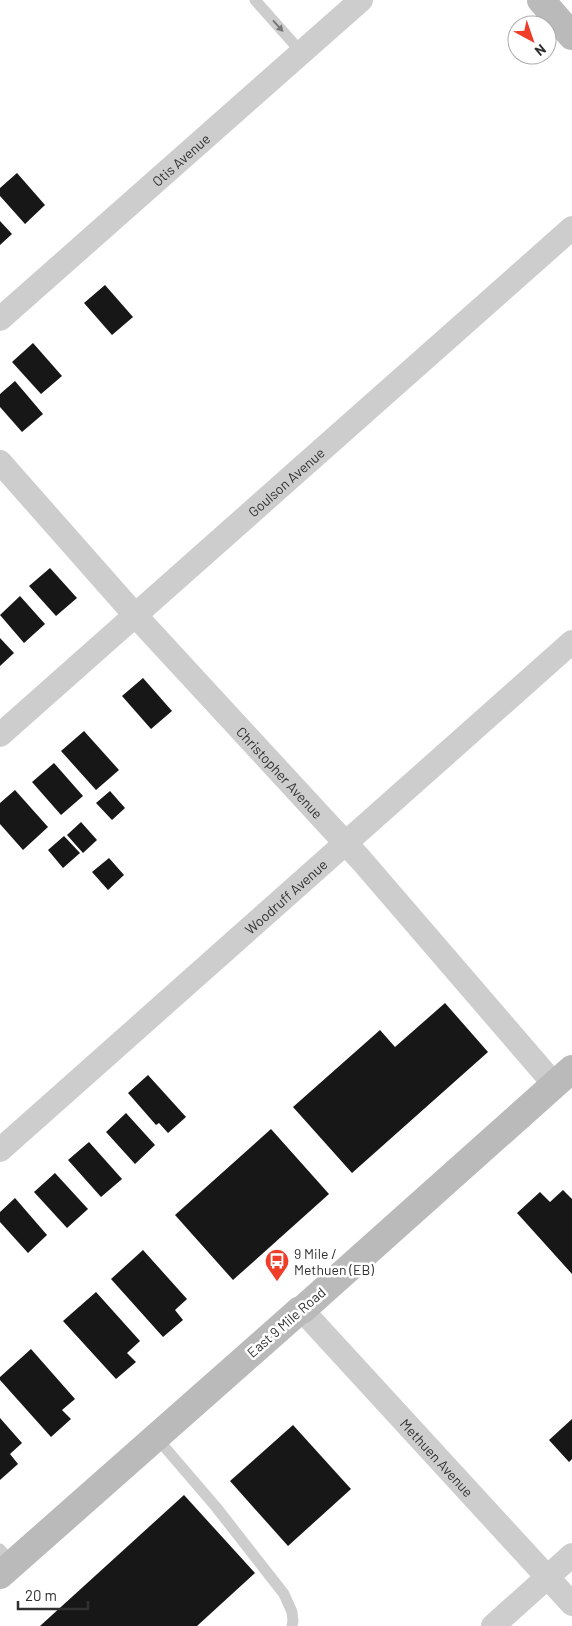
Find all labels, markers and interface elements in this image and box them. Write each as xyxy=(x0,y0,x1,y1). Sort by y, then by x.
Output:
north arrow xyxy=(507,15,557,65)
one-way arrow xyxy=(272,20,284,32)
text: N xyxy=(532,41,550,60)
street label: Otis Avenue xyxy=(148,129,213,189)
street label: Goulson Avenue xyxy=(244,443,328,520)
street label: Christopher Avenue xyxy=(233,723,327,822)
street label: Woodruff Avenue xyxy=(241,855,330,937)
place label: 9 Mile / Methuen (EB) xyxy=(294,1245,374,1278)
bus stop icon: 9 Mile / Methuen (EB) xyxy=(264,1248,290,1282)
street label: East 9 Mile Road xyxy=(243,1283,329,1361)
street label: Methuen Avenue xyxy=(397,1415,477,1500)
scale bar xyxy=(18,1578,88,1610)
text: 20 m xyxy=(25,1586,57,1604)

